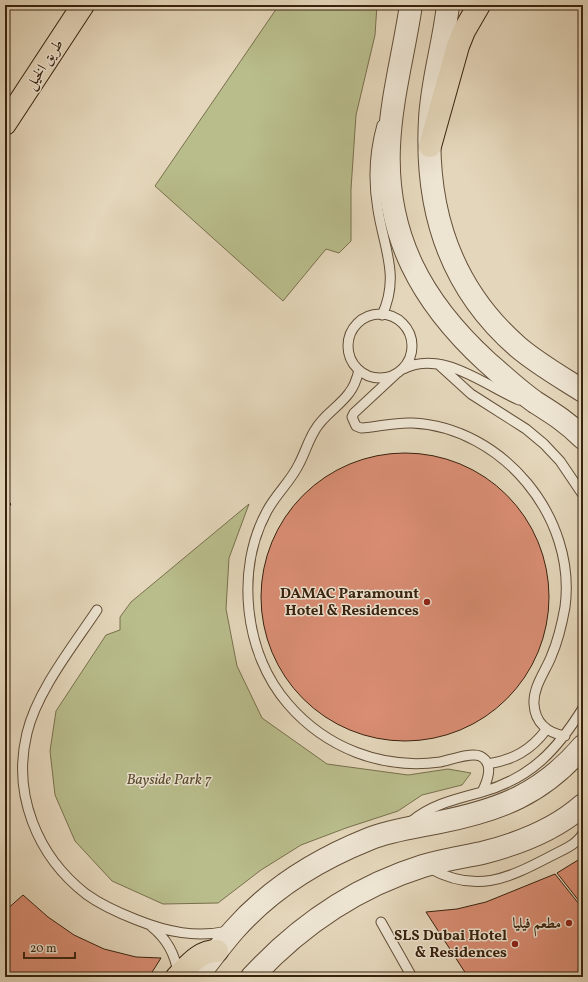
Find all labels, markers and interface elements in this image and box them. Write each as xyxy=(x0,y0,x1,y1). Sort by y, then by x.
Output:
street label: طريق الخيل xyxy=(21,35,69,94)
place label: DAMAC Paramount Hotel & Residences xyxy=(280,584,419,622)
marker: DAMAC Paramount Hotel & Residences xyxy=(422,597,432,607)
park label: Bayside Park 7 xyxy=(126,770,212,791)
place label: مطعم فيليا xyxy=(512,914,561,937)
marker: مطعم فيليا xyxy=(564,918,574,928)
place label: SLS Dubai Hotel & Residences xyxy=(394,926,507,964)
scale bar xyxy=(24,934,75,960)
marker: SLS Dubai Hotel & Residences xyxy=(510,939,520,949)
text: 20 m xyxy=(30,941,57,957)

